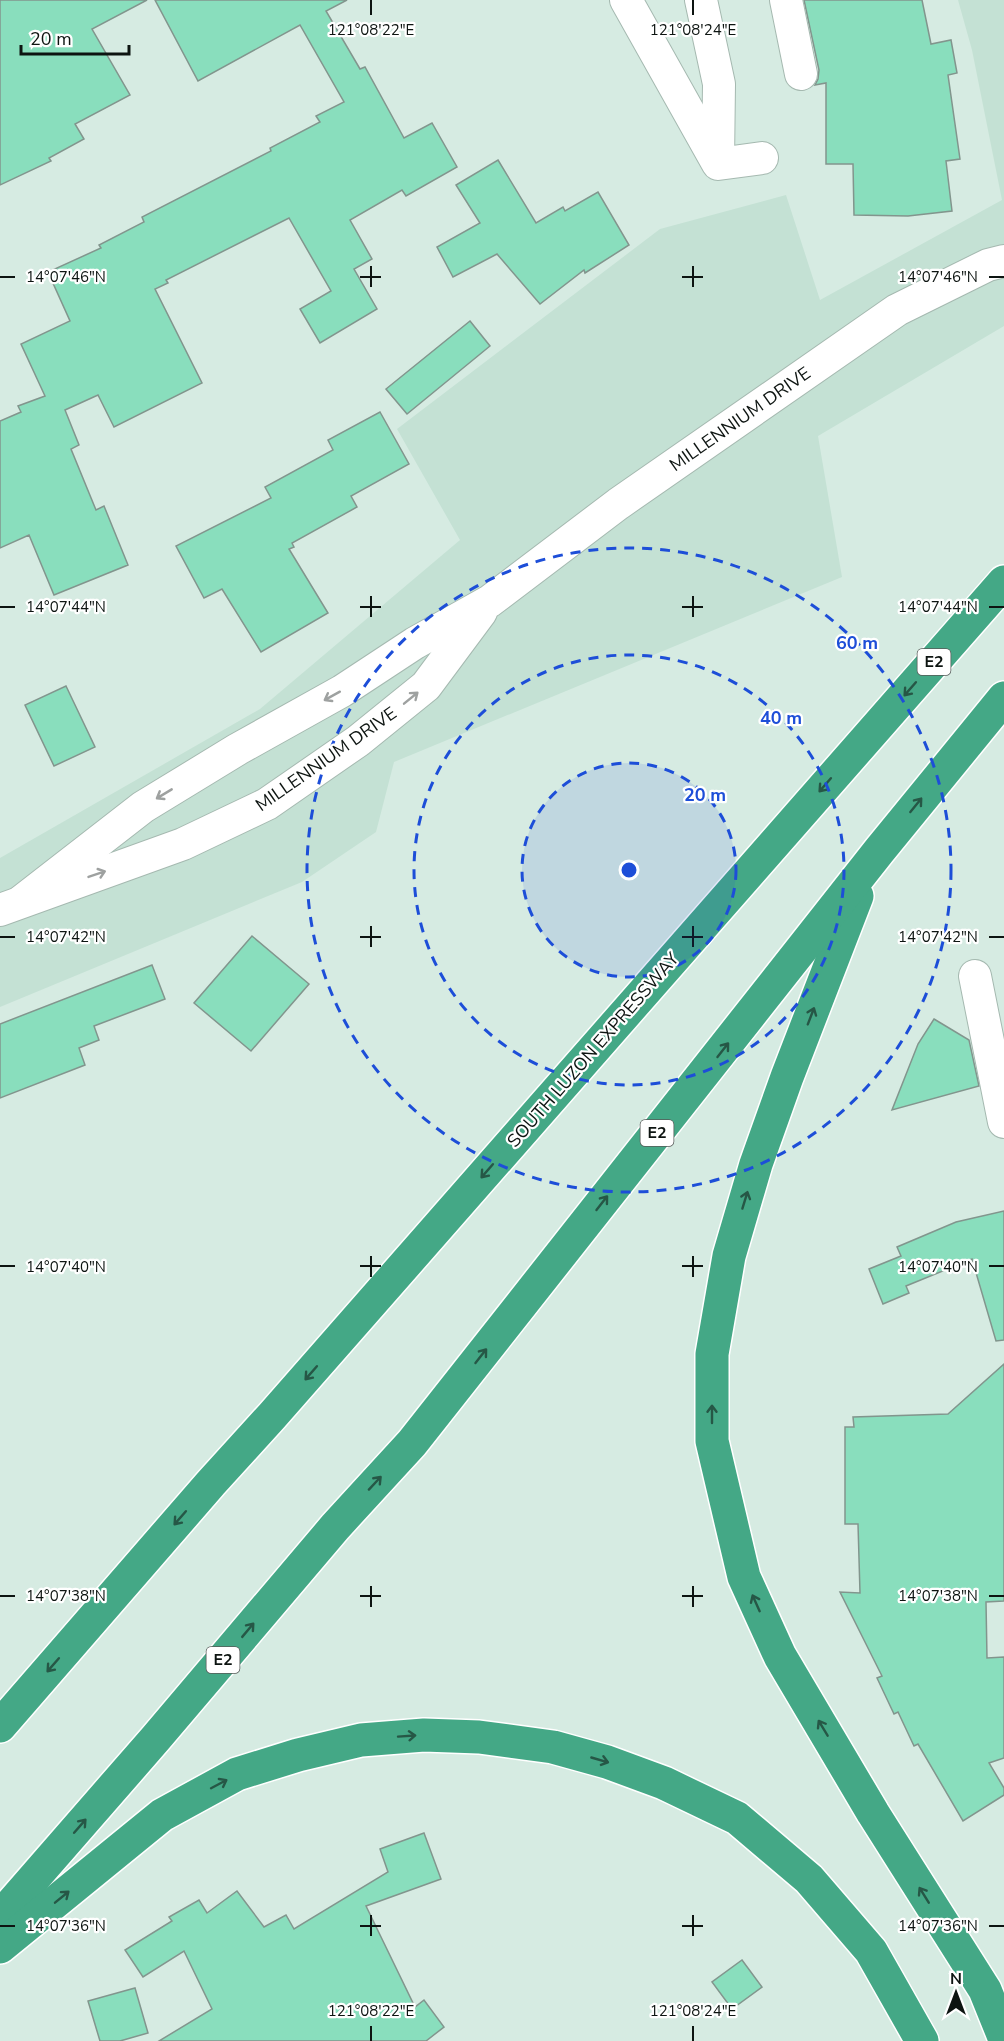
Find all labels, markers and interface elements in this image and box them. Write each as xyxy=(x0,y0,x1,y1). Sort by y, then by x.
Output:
scale bar xyxy=(21,18,129,56)
text: 121°08'22"E xyxy=(328,20,414,40)
text: 121°08'24"E xyxy=(650,20,736,40)
text: 20 m xyxy=(30,27,72,51)
text: 14°07'46"N xyxy=(26,267,106,287)
text: 14°07'46"N xyxy=(898,267,978,287)
street label: MILLENNIUM DRIVE xyxy=(665,361,815,477)
text: 14°07'44"N xyxy=(26,597,106,617)
text: 14°07'44"N xyxy=(898,597,978,617)
text: 60 m xyxy=(836,631,878,655)
road number: E2 xyxy=(918,649,950,675)
one-way arrow xyxy=(903,681,917,696)
one-way arrow xyxy=(324,690,341,702)
one-way arrow xyxy=(403,691,418,705)
street label: MILLENNIUM DRIVE xyxy=(251,701,401,817)
text: 40 m xyxy=(760,706,802,730)
one-way arrow xyxy=(818,778,832,793)
text: 20 m xyxy=(684,783,726,807)
one-way arrow xyxy=(155,788,172,801)
one-way arrow xyxy=(909,798,922,814)
centre of rings xyxy=(619,860,639,880)
one-way arrow xyxy=(87,868,106,879)
text: 14°07'42"N xyxy=(26,927,106,947)
text: 14°07'42"N xyxy=(898,927,978,947)
street label: SOUTH LUZON EXPRESSWAY xyxy=(502,947,685,1153)
one-way arrow xyxy=(806,1007,817,1026)
one-way arrow xyxy=(716,1042,729,1058)
road number: E2 xyxy=(640,1120,674,1146)
one-way arrow xyxy=(480,1163,494,1178)
one-way arrow xyxy=(741,1190,752,1209)
one-way arrow xyxy=(595,1195,608,1211)
text: 14°07'40"N xyxy=(26,1257,106,1277)
text: 14°07'40"N xyxy=(898,1257,978,1277)
one-way arrow xyxy=(474,1348,487,1364)
one-way arrow xyxy=(304,1364,318,1380)
one-way arrow xyxy=(706,1405,718,1425)
one-way arrow xyxy=(368,1475,382,1490)
one-way arrow xyxy=(174,1510,187,1526)
text: 14°07'38"N xyxy=(26,1586,106,1606)
text: 14°07'38"N xyxy=(898,1586,978,1606)
one-way arrow xyxy=(750,1594,761,1613)
one-way arrow xyxy=(241,1622,254,1638)
road number: E2 xyxy=(206,1647,240,1673)
one-way arrow xyxy=(46,1657,60,1672)
one-way arrow xyxy=(816,1720,828,1737)
one-way arrow xyxy=(397,1731,417,1742)
one-way arrow xyxy=(590,1755,609,1766)
one-way arrow xyxy=(210,1778,228,1789)
one-way arrow xyxy=(73,1819,87,1834)
one-way arrow xyxy=(918,1887,930,1904)
one-way arrow xyxy=(53,1890,69,1903)
text: 14°07'36"N xyxy=(26,1916,106,1936)
text: 14°07'36"N xyxy=(898,1916,978,1936)
north arrow xyxy=(926,1963,986,2023)
text: N xyxy=(950,1968,962,1990)
text: 121°08'22"E xyxy=(328,2001,414,2021)
text: 121°08'24"E xyxy=(650,2001,736,2021)

